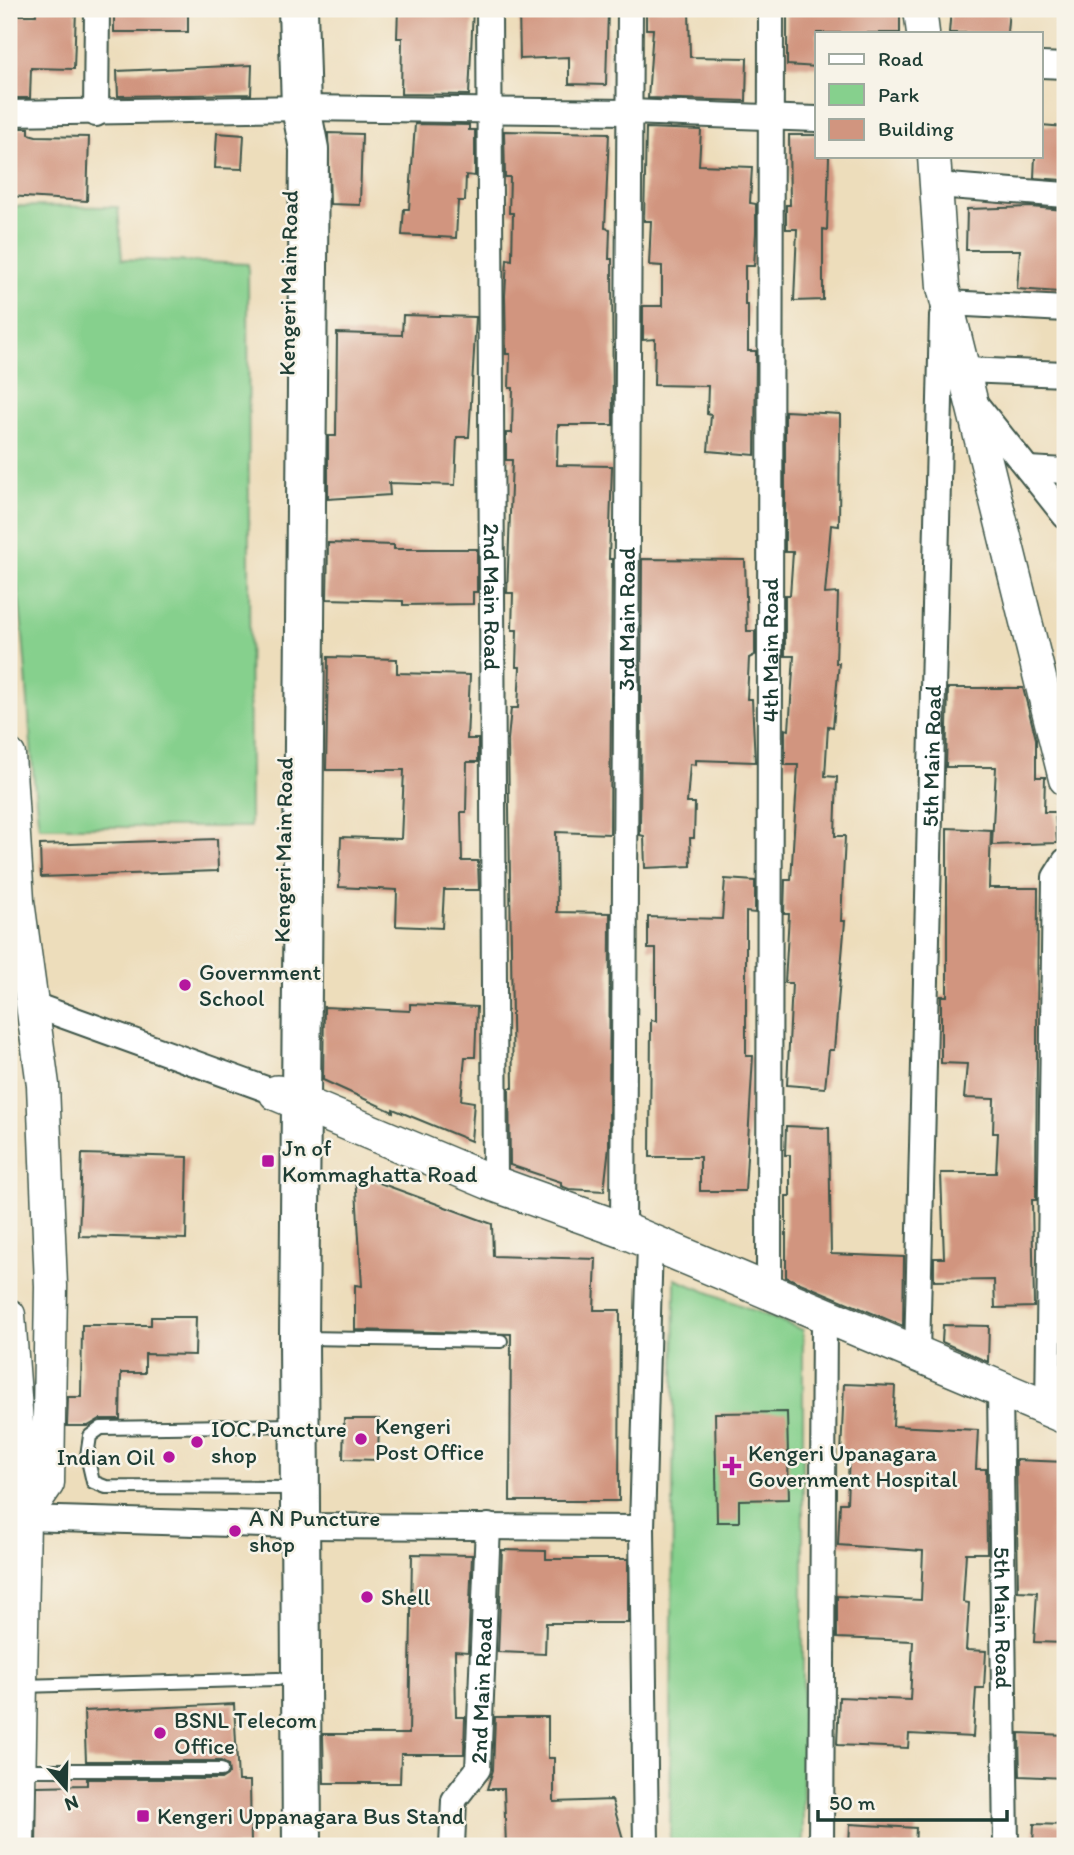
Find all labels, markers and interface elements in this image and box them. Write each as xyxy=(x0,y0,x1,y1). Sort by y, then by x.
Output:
legend xyxy=(815,32,1042,158)
text: Road xyxy=(878,46,924,71)
text: Park xyxy=(878,82,920,107)
text: Building xyxy=(878,116,954,141)
street label: Kengeri Main Road xyxy=(272,190,304,376)
street label: 2nd Main Road xyxy=(478,523,506,671)
street label: 3rd Main Road xyxy=(612,547,641,691)
street label: 4th Main Road xyxy=(756,578,784,722)
street label: 5th Main Road xyxy=(916,684,947,828)
street label: Kengeri Main Road xyxy=(267,757,299,943)
place label: Government School xyxy=(199,958,322,1012)
marker: Government School xyxy=(177,977,193,993)
place label: Jn of Kommaghatta Road xyxy=(282,1134,478,1188)
marker: Jn of Kommaghatta Road xyxy=(260,1153,276,1169)
place label: Kengeri Post Office xyxy=(375,1412,484,1466)
place label: IOC Puncture shop xyxy=(211,1415,347,1469)
marker: Kengeri Post Office xyxy=(353,1431,369,1447)
marker: IOC Puncture shop xyxy=(189,1434,205,1450)
place label: Kengeri Upanagara Government Hospital xyxy=(748,1439,958,1493)
place label: Indian Oil xyxy=(57,1443,155,1471)
marker: Indian Oil xyxy=(161,1449,177,1465)
marker: Kengeri Upanagara Government Hospital xyxy=(722,1456,742,1476)
place label: A N Puncture shop xyxy=(249,1504,380,1558)
marker: A N Puncture shop xyxy=(227,1523,243,1539)
street label: 5th Main Road xyxy=(988,1547,1018,1690)
place label: Shell xyxy=(381,1583,431,1611)
marker: Shell xyxy=(359,1589,375,1605)
street label: 2nd Main Road xyxy=(464,1616,498,1765)
place label: BSNL Telecom Office xyxy=(174,1706,317,1760)
marker: BSNL Telecom Office xyxy=(152,1725,168,1741)
north arrow xyxy=(32,1754,102,1824)
scale bar xyxy=(818,1778,1007,1822)
text: 50 m xyxy=(829,1790,876,1815)
text: N xyxy=(62,1791,82,1817)
place label: Kengeri Uppanagara Bus Stand xyxy=(157,1802,465,1830)
marker: Kengeri Uppanagara Bus Stand xyxy=(135,1808,151,1824)

